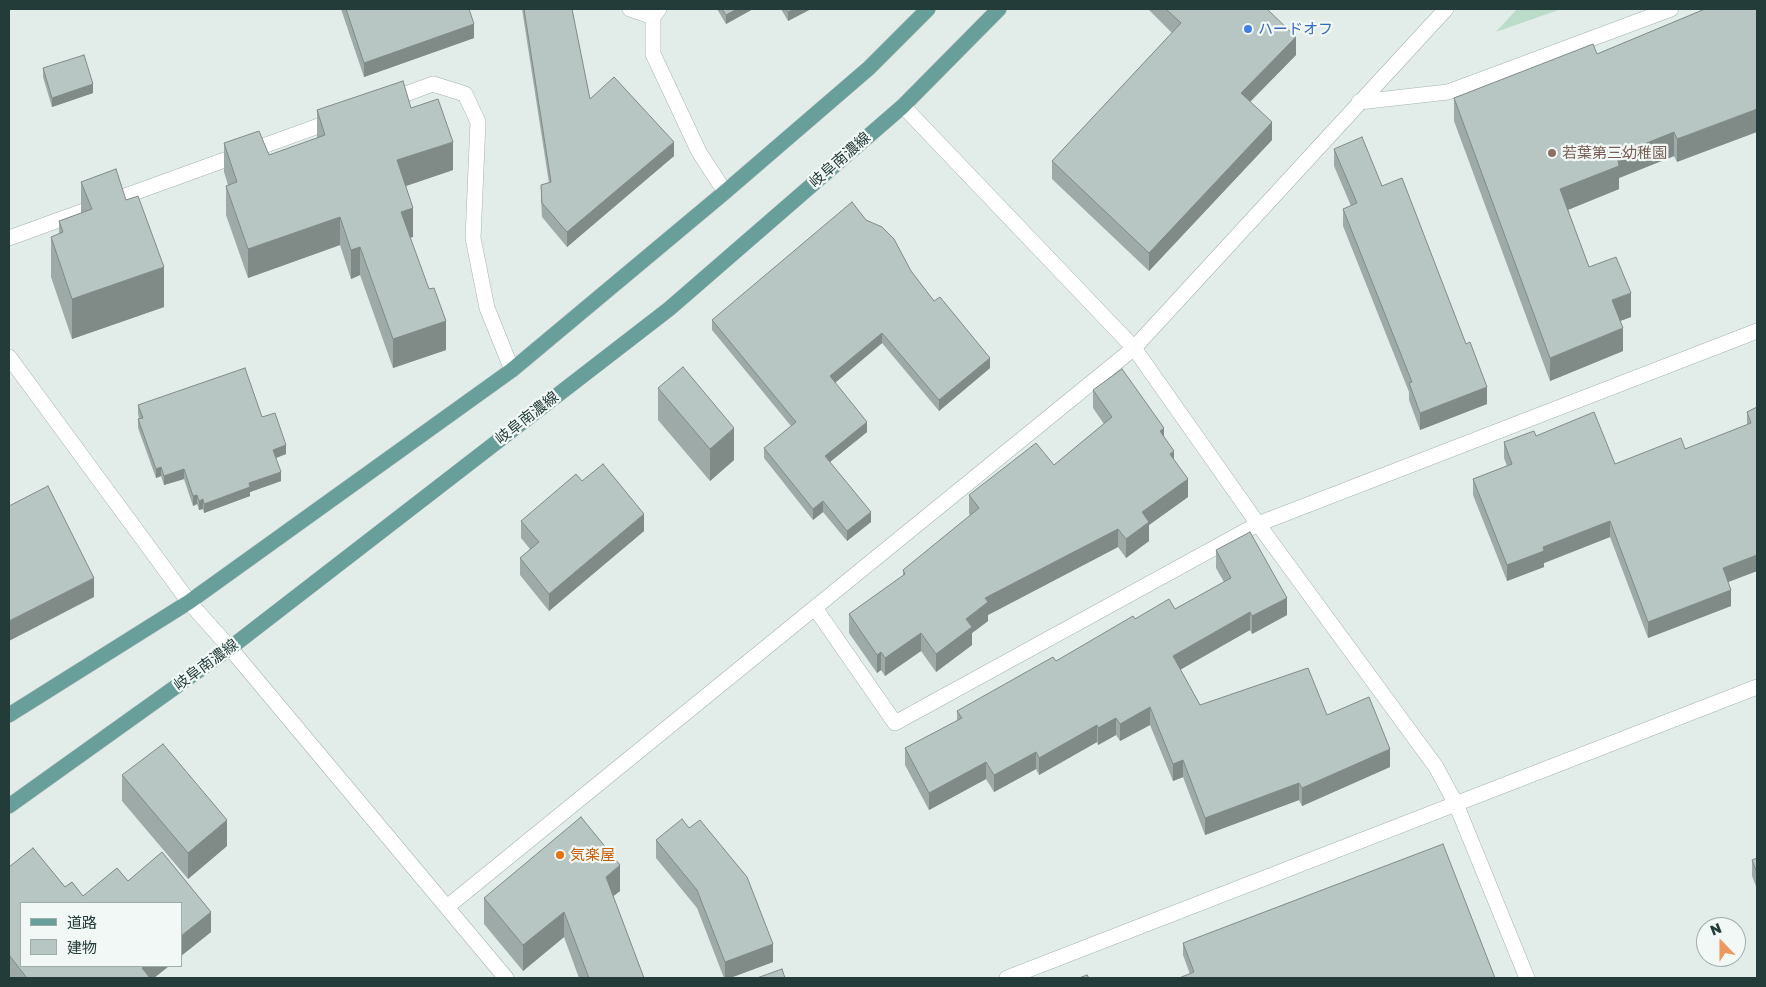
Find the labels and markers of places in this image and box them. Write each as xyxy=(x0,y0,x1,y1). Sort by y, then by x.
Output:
place label: ハードオフ xyxy=(1258,20,1333,38)
marker: ハードオフ xyxy=(1242,23,1254,35)
place label: 若葉第三幼稚園 xyxy=(1562,144,1667,162)
marker: 若葉第三幼稚園 xyxy=(1546,147,1558,159)
place label: 気楽屋 xyxy=(570,846,615,864)
marker: 気楽屋 xyxy=(554,849,566,861)

